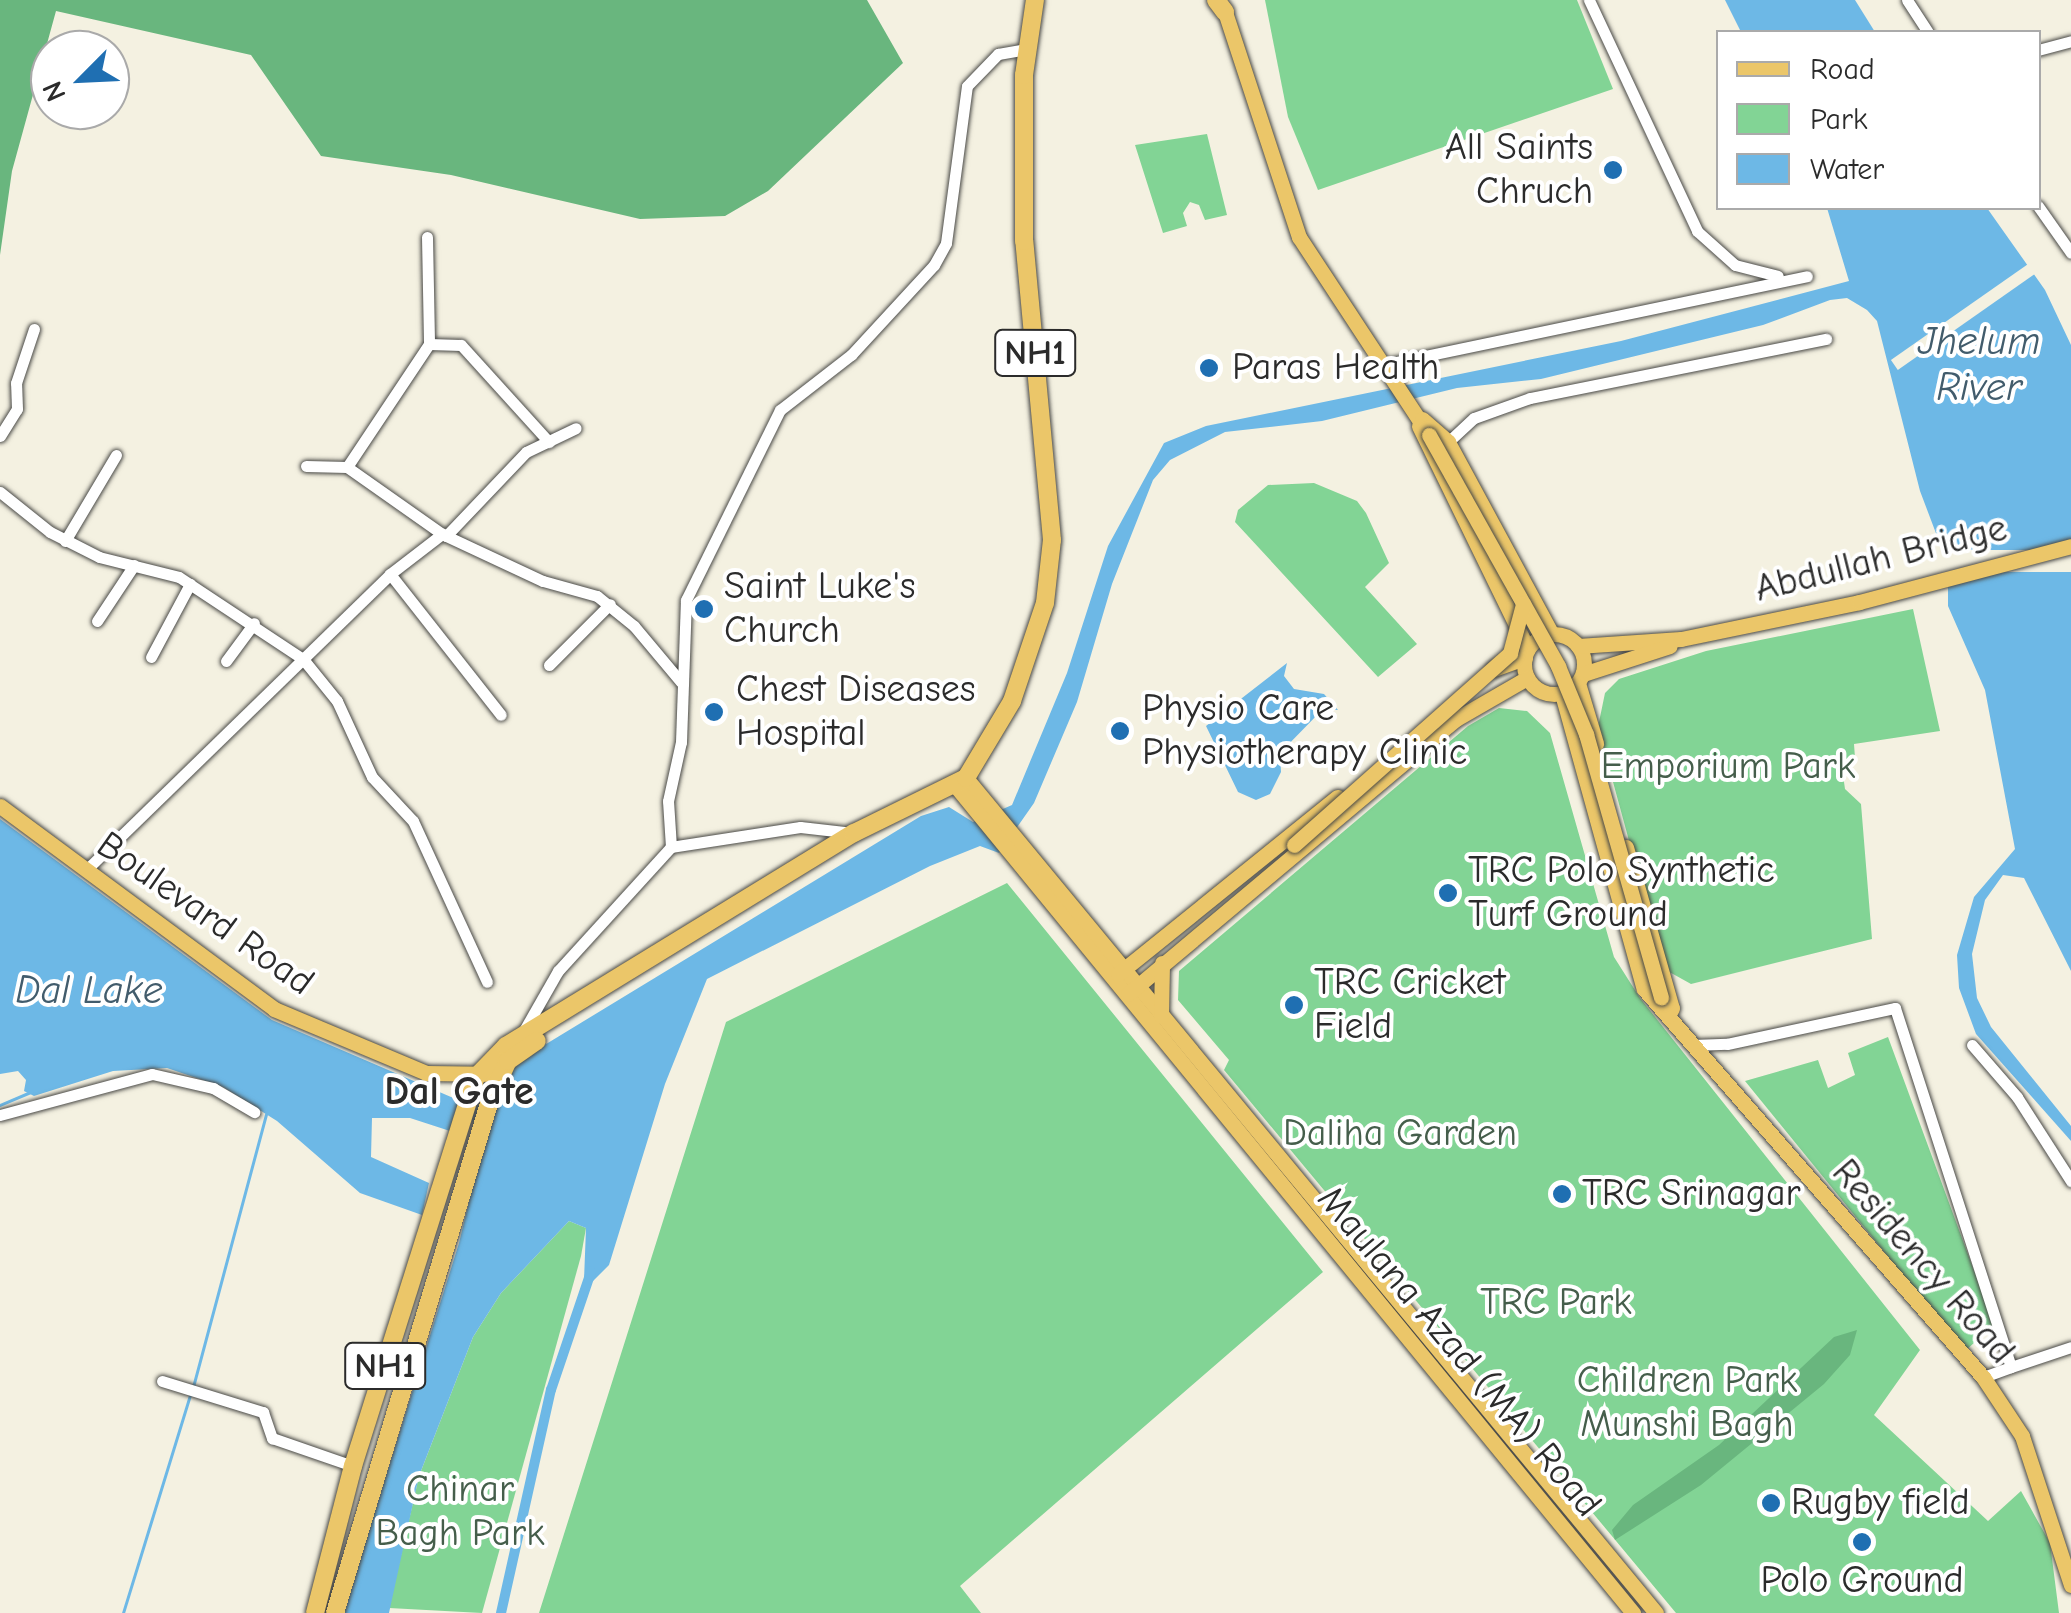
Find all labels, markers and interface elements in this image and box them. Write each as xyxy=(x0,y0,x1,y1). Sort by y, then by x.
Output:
north arrow xyxy=(30,30,130,130)
legend xyxy=(1716,30,2041,210)
text: Road xyxy=(1810,52,1875,87)
text: N xyxy=(36,77,73,106)
text: Park xyxy=(1810,102,1867,137)
place label: All Saints Chruch xyxy=(1445,125,1593,214)
text: Water xyxy=(1810,152,1884,187)
marker: All Saints Chruch xyxy=(1602,159,1624,181)
water label: Jhelum River xyxy=(1918,317,2040,411)
road number: NH1 xyxy=(992,323,1078,383)
place label: Paras Health xyxy=(1232,345,1439,391)
marker: Paras Health xyxy=(1196,355,1222,381)
street label: Abdullah Bridge xyxy=(1750,506,2012,612)
place label: Saint Luke's Church xyxy=(724,564,916,654)
marker: Saint Luke's Church xyxy=(693,598,715,620)
place label: Chest Diseases Hospital xyxy=(736,667,976,756)
place label: Physio Care Physiotherapy Clinic xyxy=(1142,686,1467,776)
marker: Chest Diseases Hospital xyxy=(701,699,727,725)
marker: Physio Care Physiotherapy Clinic xyxy=(1107,718,1133,744)
park label: Emporium Park xyxy=(1601,744,1855,790)
street label: Boulevard Road xyxy=(88,822,322,1006)
place label: TRC Polo Synthetic Turf Ground xyxy=(1468,848,1774,938)
marker: TRC Polo Synthetic Turf Ground xyxy=(1437,882,1459,904)
place label: TRC Cricket Field xyxy=(1314,960,1505,1050)
water label: Dal Lake xyxy=(15,966,163,1014)
marker: TRC Cricket Field xyxy=(1283,994,1305,1016)
district label: Dal Gate xyxy=(384,1067,534,1115)
park label: Daliha Garden xyxy=(1283,1111,1517,1157)
street label: Residency Road xyxy=(1822,1150,2024,1374)
place label: TRC Srinagar xyxy=(1582,1171,1801,1217)
street label: Maulana Azad (MA) Road xyxy=(1307,1178,1611,1526)
marker: TRC Srinagar xyxy=(1551,1183,1573,1205)
park label: TRC Park xyxy=(1480,1280,1632,1326)
road number: NH1 xyxy=(342,1336,428,1396)
park label: Children Park Munshi Bagh xyxy=(1577,1358,1797,1448)
park label: Chinar Bagh Park xyxy=(375,1467,545,1556)
place label: Rugby field xyxy=(1791,1480,1970,1526)
marker: Rugby field xyxy=(1760,1492,1782,1514)
marker: Polo Ground xyxy=(1851,1531,1873,1553)
place label: Polo Ground xyxy=(1760,1558,1964,1604)

